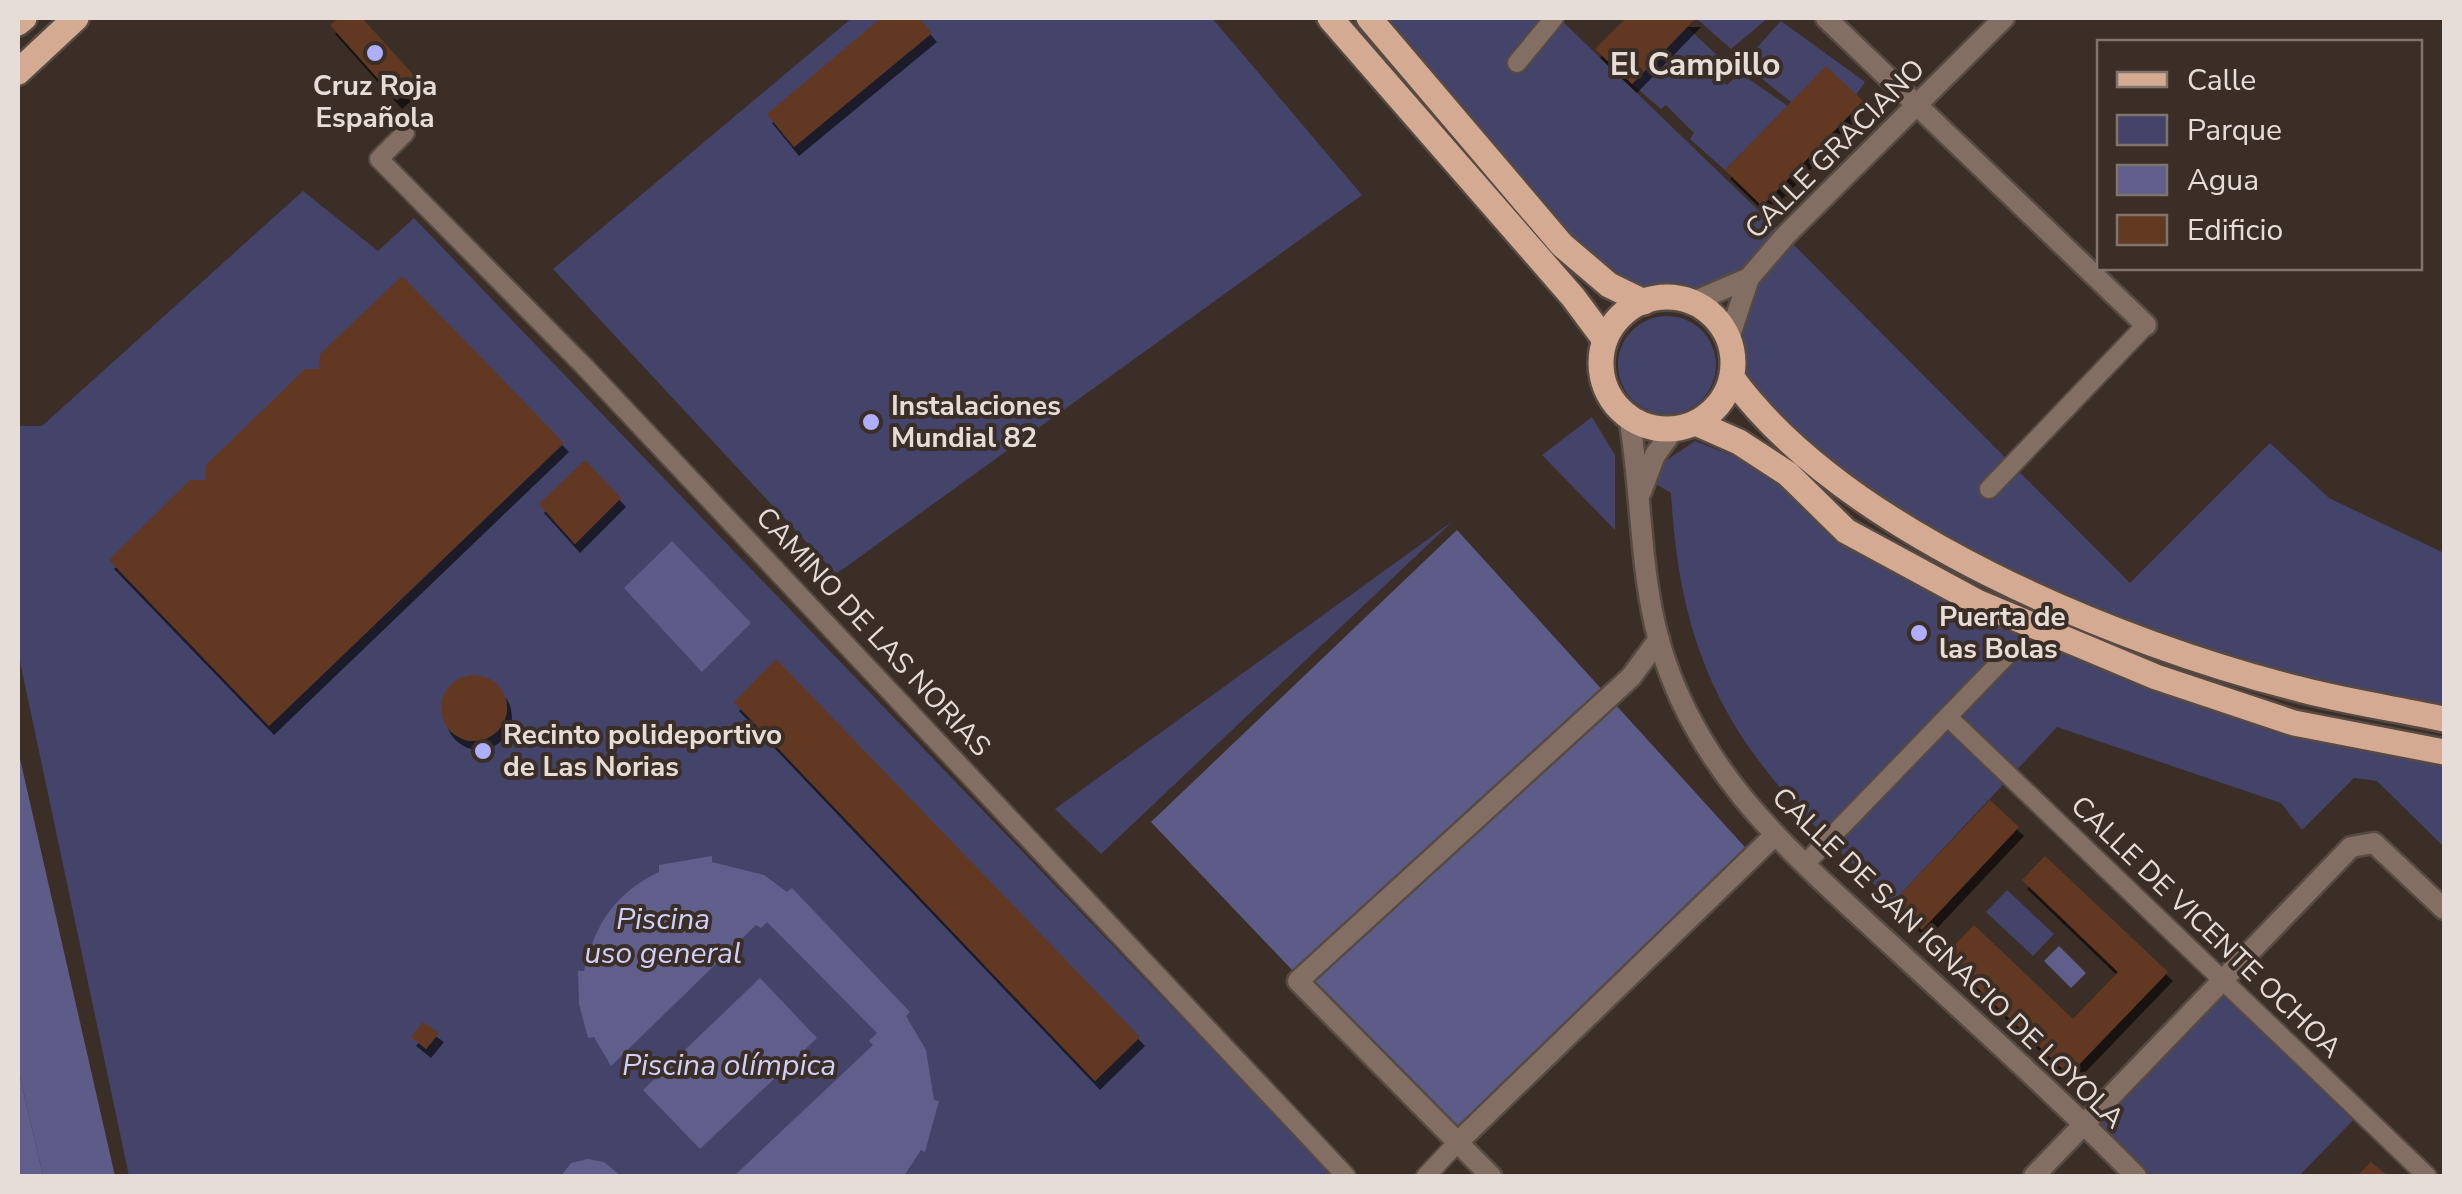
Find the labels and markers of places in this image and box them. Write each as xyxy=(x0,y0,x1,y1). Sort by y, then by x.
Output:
marker: Cruz Roja Española xyxy=(364,42,386,64)
place label: Cruz Roja Española xyxy=(313,67,437,137)
place label: Instalaciones Mundial 82 xyxy=(891,387,1061,457)
marker: Instalaciones Mundial 82 xyxy=(860,411,882,433)
place label: Puerta de las Bolas xyxy=(1939,598,2066,668)
marker: Puerta de las Bolas xyxy=(1908,622,1930,644)
place label: Recinto polideportivo de Las Norias xyxy=(503,716,782,786)
marker: Recinto polideportivo de Las Norias xyxy=(472,740,494,762)

